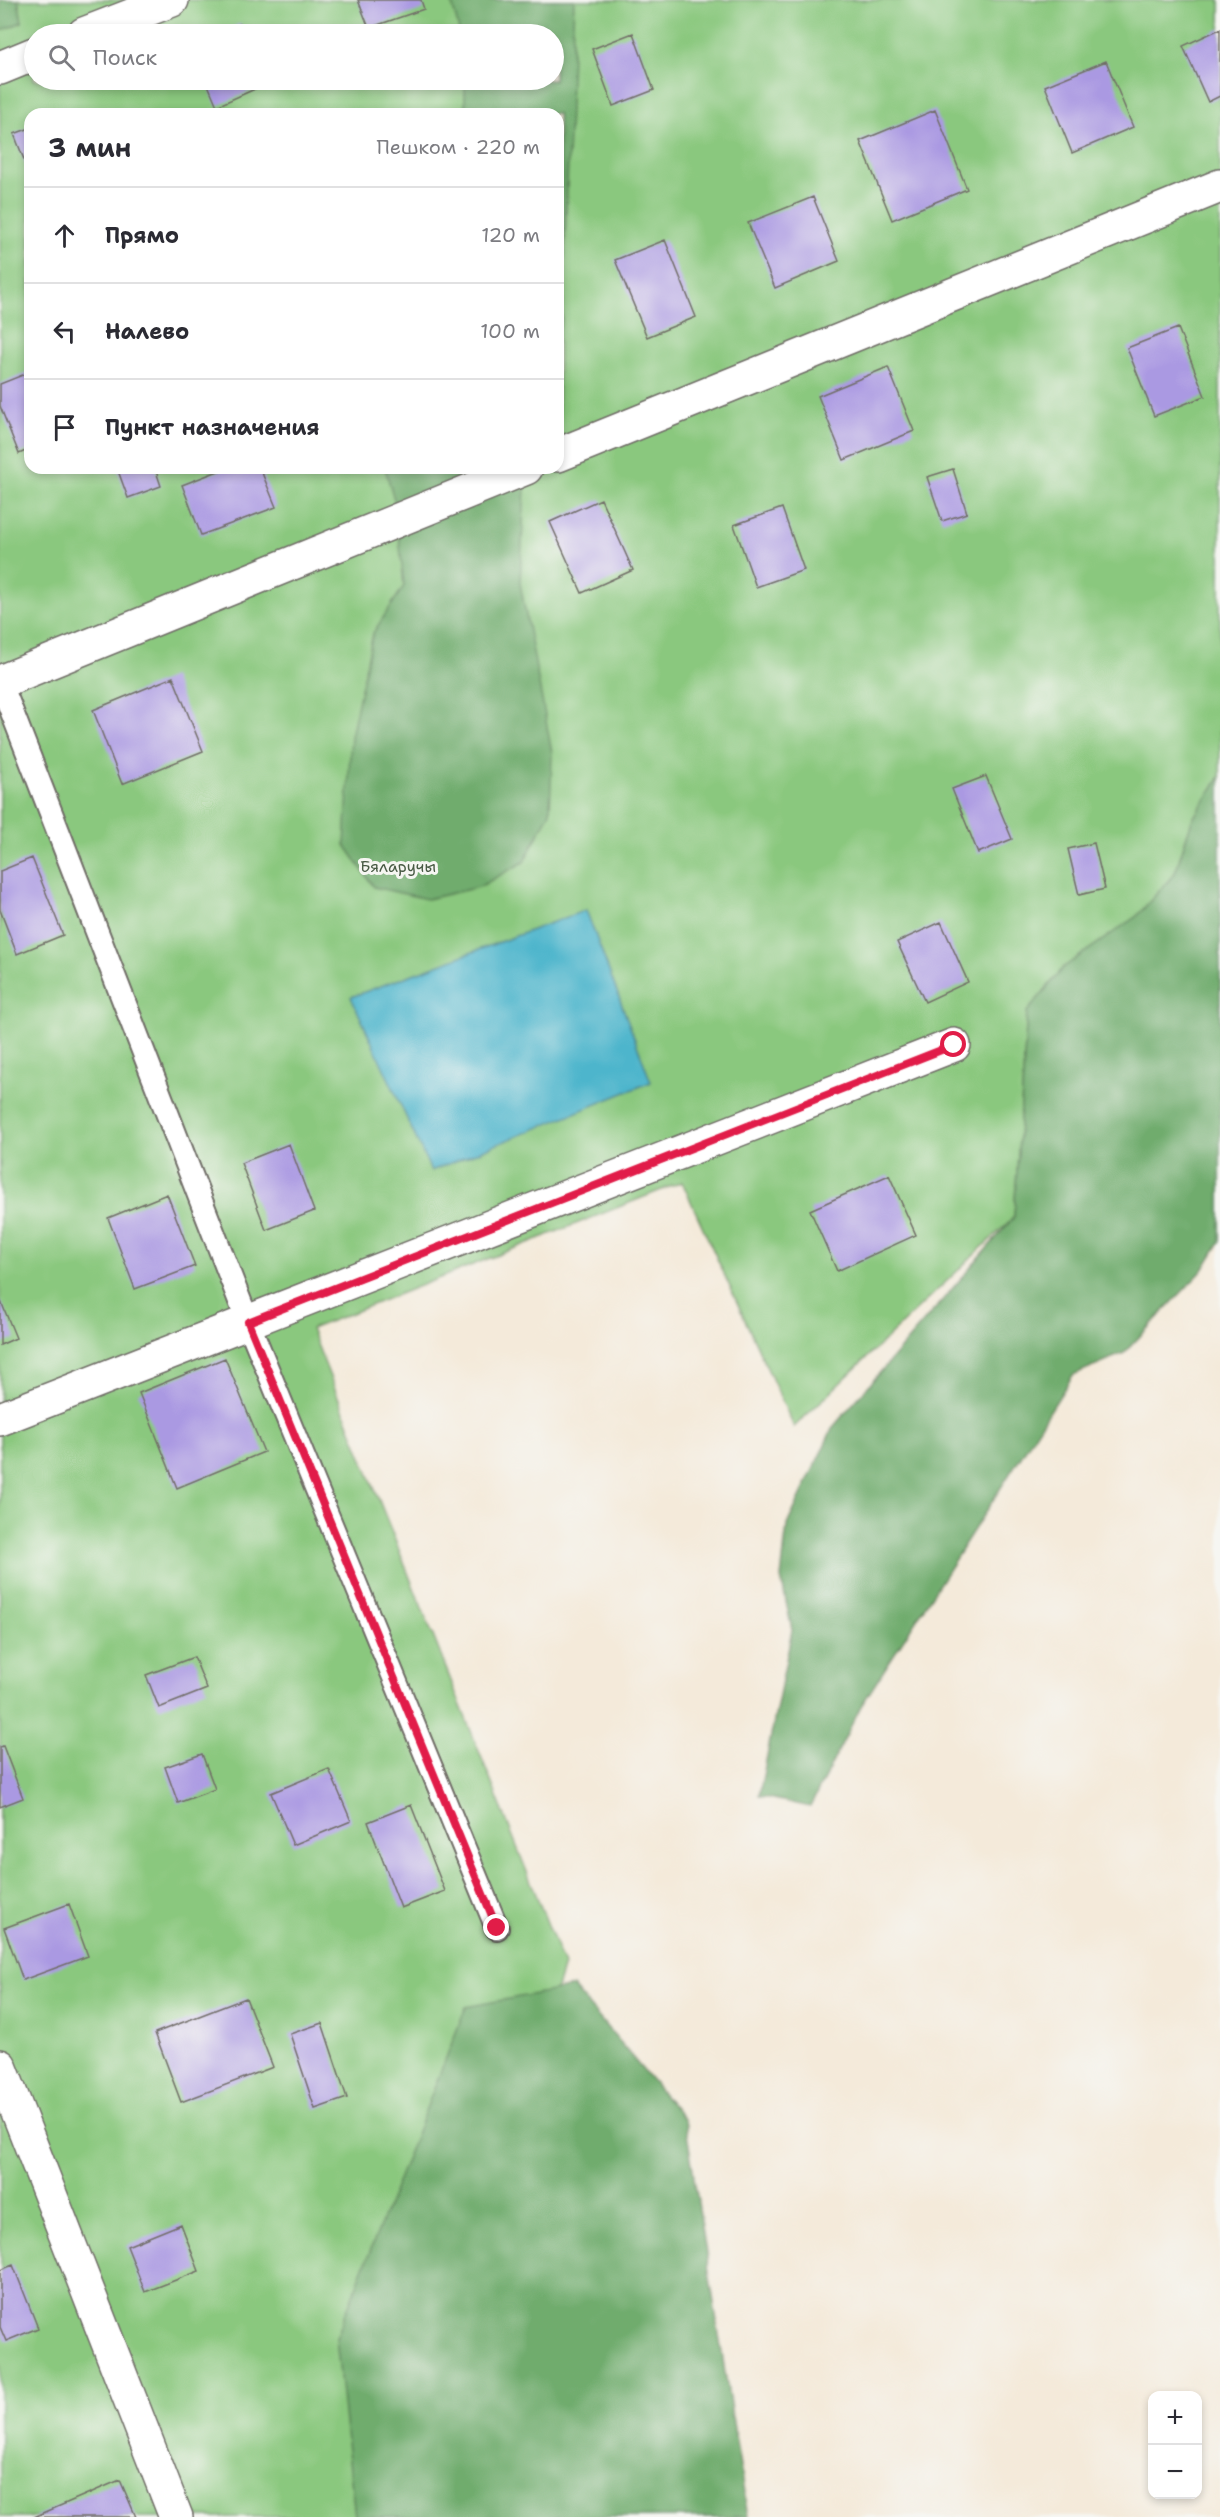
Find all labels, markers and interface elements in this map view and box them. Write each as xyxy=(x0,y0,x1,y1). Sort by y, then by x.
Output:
search box xyxy=(24,24,564,90)
icon: search xyxy=(45,41,78,74)
text: Поиск xyxy=(93,43,157,72)
text: 3 мин xyxy=(48,130,131,165)
text: Пешком · 220 m xyxy=(377,134,540,160)
icon: ahead xyxy=(48,219,81,252)
text: Прямо xyxy=(105,221,179,250)
text: 120 m xyxy=(481,222,540,248)
icon: left xyxy=(48,315,81,348)
text: Налево xyxy=(105,317,189,346)
text: 100 m xyxy=(480,318,540,344)
icon: arrive xyxy=(48,411,81,444)
text: Пункт назначения xyxy=(105,413,319,442)
park label: Бяларучы xyxy=(360,856,436,877)
route start xyxy=(940,1031,966,1057)
route end xyxy=(483,1914,509,1940)
map controls xyxy=(1148,2391,1202,2499)
button: + xyxy=(1148,2391,1202,2445)
button: − xyxy=(1148,2445,1202,2499)

